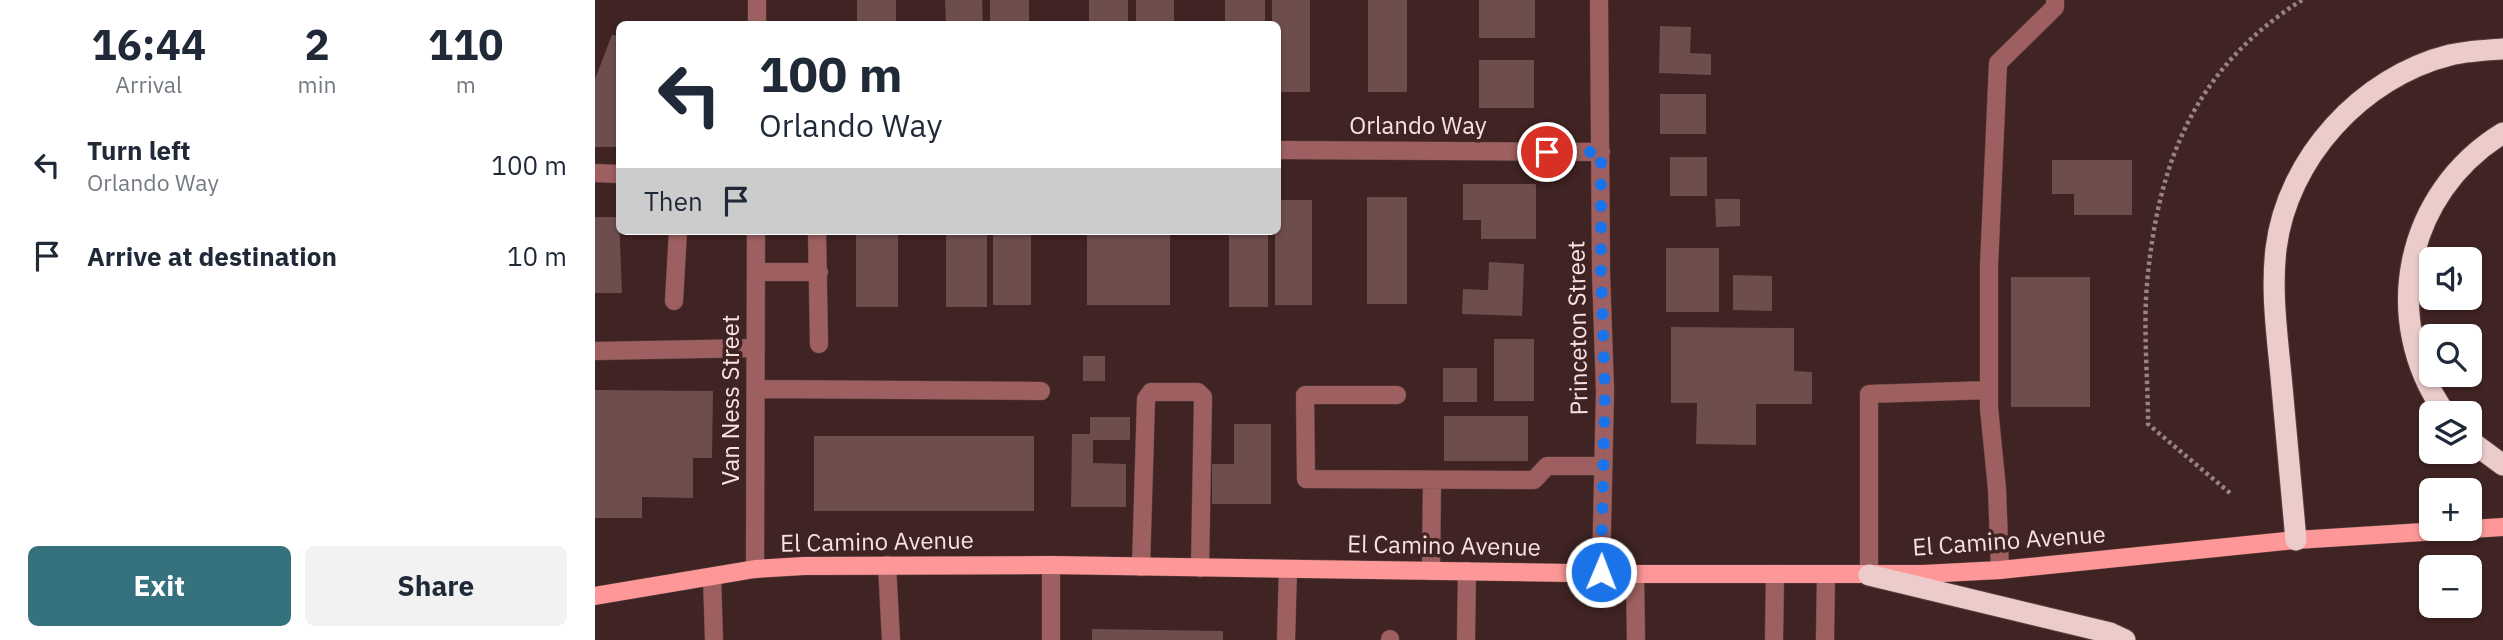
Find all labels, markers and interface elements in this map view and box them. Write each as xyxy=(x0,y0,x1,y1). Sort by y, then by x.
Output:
text: 16:44 xyxy=(91,17,206,72)
text: 2 xyxy=(304,17,330,72)
text: 110 xyxy=(428,17,504,72)
text: 100 m xyxy=(759,42,903,105)
icon: left xyxy=(644,49,735,140)
text: Arrival xyxy=(115,69,182,99)
text: min xyxy=(298,69,336,99)
text: m xyxy=(456,69,476,99)
text: Orlando Way xyxy=(759,104,943,146)
street label: Orlando Way xyxy=(1349,109,1487,141)
pin xyxy=(1517,122,1577,182)
text: Turn left xyxy=(87,133,190,167)
icon: arrive xyxy=(1528,133,1566,171)
icon: left xyxy=(28,146,66,184)
text: 100 m xyxy=(491,148,567,182)
text: Orlando Way xyxy=(87,167,219,197)
icon: arrive xyxy=(717,182,755,220)
text: Then xyxy=(644,184,703,218)
icon: arrive xyxy=(28,237,66,275)
text: Arrive at destination xyxy=(87,239,337,273)
text: 10 m xyxy=(507,239,567,273)
street label: Princeton Street xyxy=(1559,240,1595,416)
map controls xyxy=(2419,247,2482,618)
button: sound xyxy=(2419,247,2482,310)
street label: Van Ness Street xyxy=(714,315,746,485)
button: search xyxy=(2419,324,2482,387)
button: layers xyxy=(2419,401,2482,464)
button: + xyxy=(2419,478,2482,541)
street label: El Camino Avenue xyxy=(1911,517,2107,563)
street label: El Camino Avenue xyxy=(780,523,974,559)
street label: El Camino Avenue xyxy=(1347,527,1541,563)
position arrow xyxy=(1564,535,1638,609)
button: Exit xyxy=(28,546,291,626)
button: Share xyxy=(305,546,567,626)
button: − xyxy=(2419,555,2482,618)

